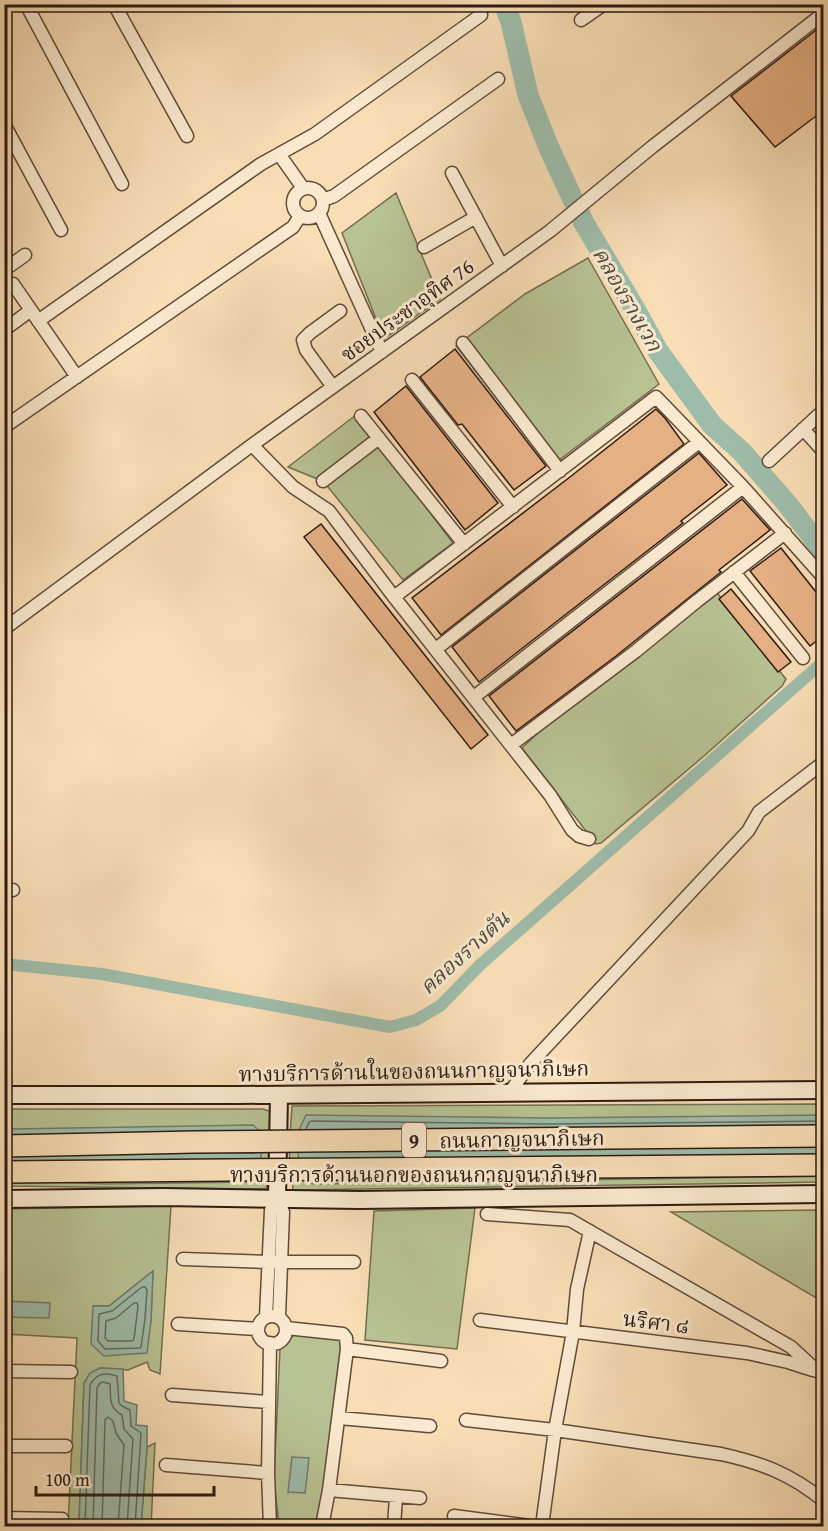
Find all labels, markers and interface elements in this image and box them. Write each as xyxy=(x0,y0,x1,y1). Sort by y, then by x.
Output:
water label: คลองรางเวก xyxy=(585,241,671,358)
street label: ซอยประชาอุทิศ 76 xyxy=(334,251,480,369)
water label: คลองรางตัน xyxy=(412,902,517,1001)
street label: ทางบริการด้านในของถนนกาญจนาภิเษก xyxy=(238,1052,590,1090)
street label: ถนนกาญจนาภิเษก xyxy=(439,1122,605,1156)
road number: 9 xyxy=(402,1123,426,1157)
street label: ทางบริการด้านนอกของถนนกาญจนาภิเษก xyxy=(230,1159,598,1190)
street label: นริศา ๘ xyxy=(621,1303,691,1341)
scale bar xyxy=(36,1459,214,1497)
text: 100 m xyxy=(45,1466,90,1493)

